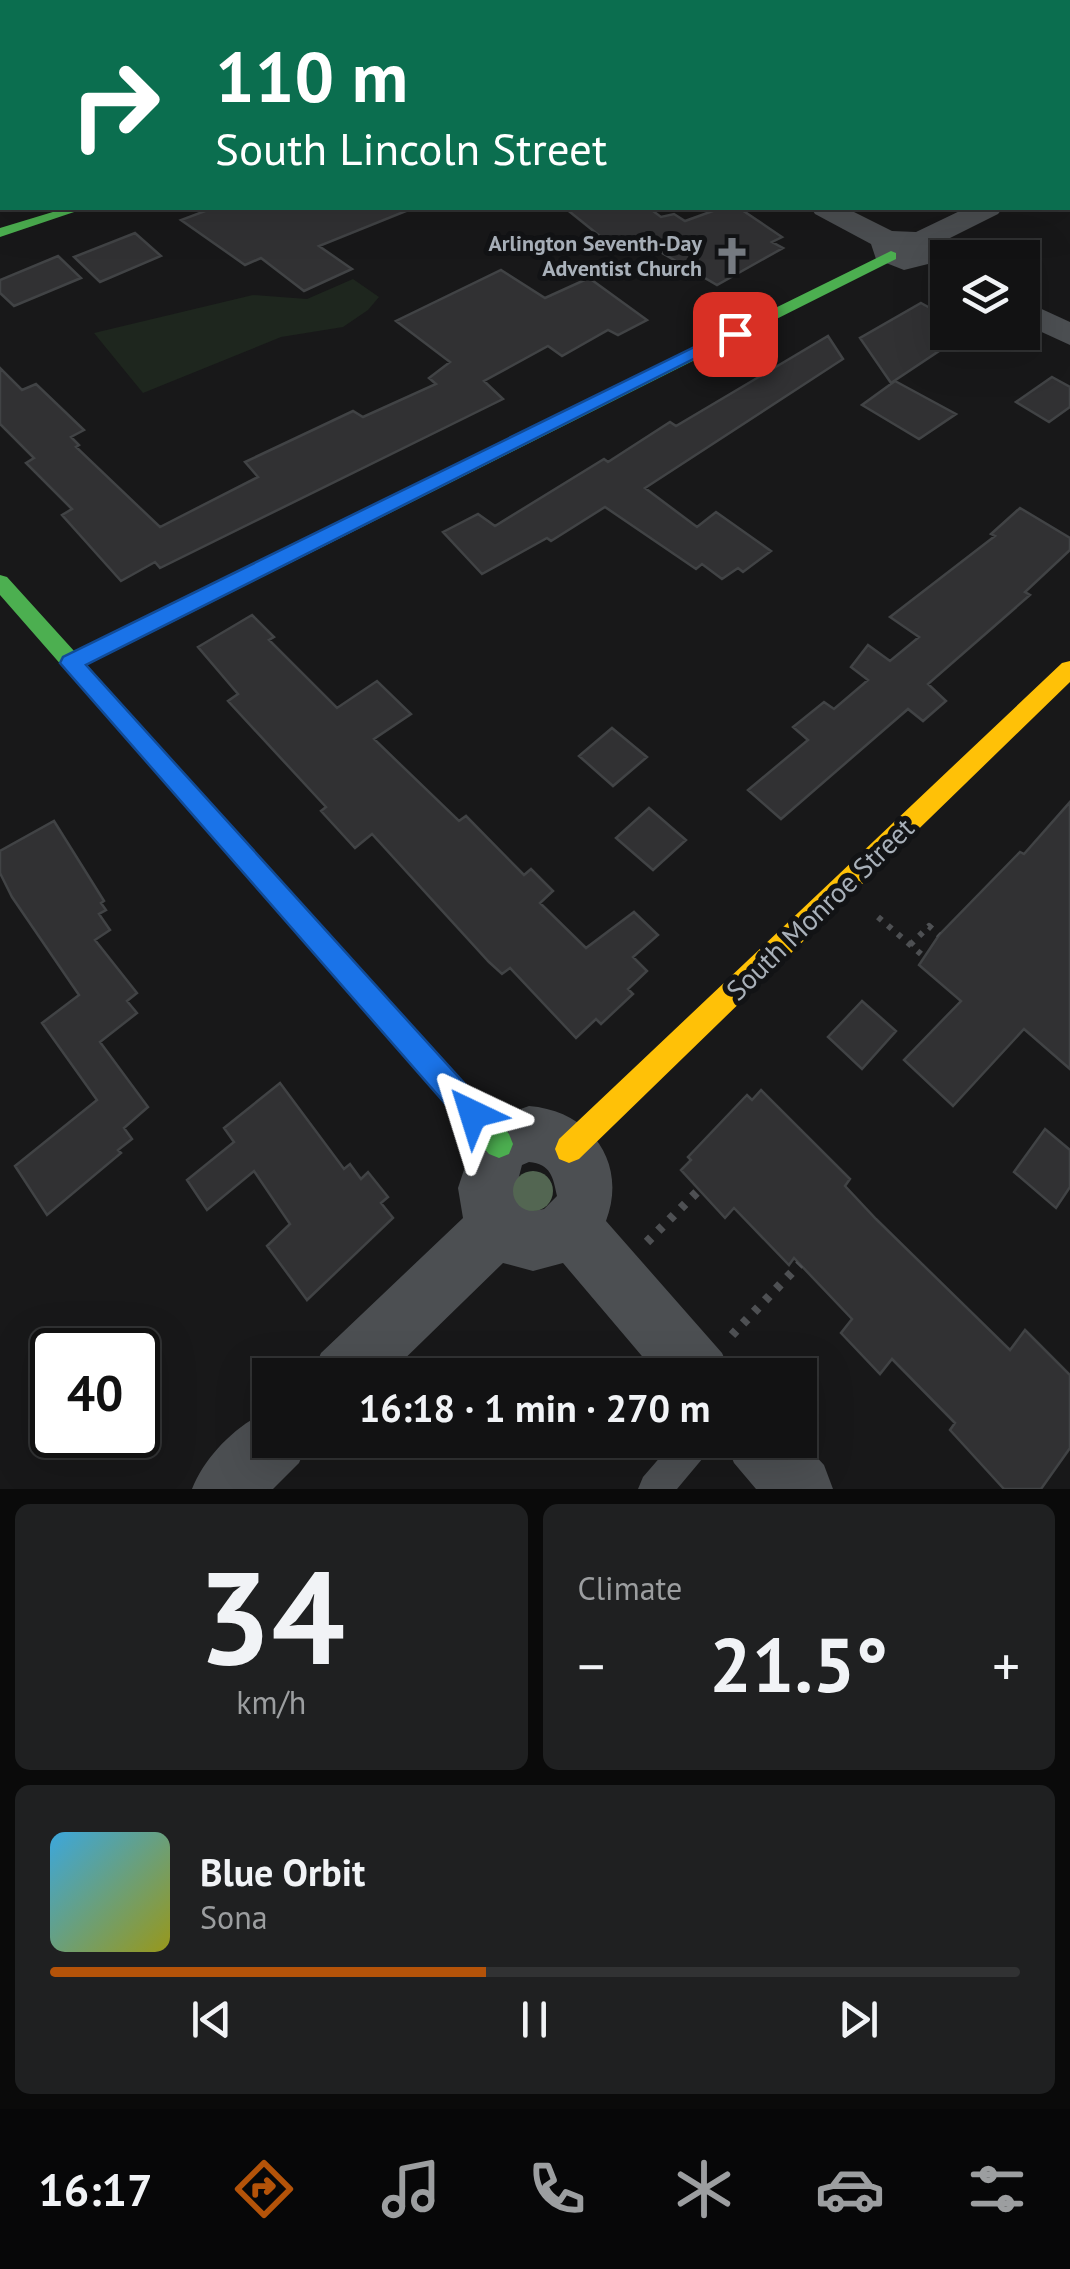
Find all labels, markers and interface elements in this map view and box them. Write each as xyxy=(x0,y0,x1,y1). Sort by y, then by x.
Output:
text: 110 m xyxy=(215,31,408,121)
icon: right xyxy=(50,40,180,170)
text: South Lincoln Street xyxy=(215,119,607,177)
place label: Arlington Seventh-Day Adventist Church xyxy=(489,229,702,282)
church icon: Arlington Seventh-Day Adventist Church xyxy=(711,235,753,277)
map controls xyxy=(930,240,1040,350)
button: layers xyxy=(930,240,1040,350)
pin xyxy=(693,292,778,377)
icon: arrive xyxy=(708,307,763,362)
street label: South Monroe Street xyxy=(718,809,922,1008)
position arrow xyxy=(421,1062,525,1166)
speed limit sign: 40 xyxy=(30,1328,160,1458)
text: 16:18 · 1 min · 270 m xyxy=(359,1383,710,1432)
text: 34 xyxy=(198,1532,345,1700)
text: Climate xyxy=(578,1567,682,1609)
text: 21.5° xyxy=(709,1616,888,1713)
text: − xyxy=(578,1630,605,1701)
text: + xyxy=(992,1630,1020,1701)
text: km/h xyxy=(236,1681,306,1723)
text: Blue Orbit xyxy=(200,1847,365,1896)
text: Sona xyxy=(200,1896,268,1938)
icon: previous xyxy=(184,1992,239,2047)
icon: pause xyxy=(507,1992,562,2047)
icon: next xyxy=(831,1992,886,2047)
icon: directions xyxy=(229,2154,299,2224)
icon: music xyxy=(376,2154,446,2224)
icon: phone xyxy=(522,2154,592,2224)
icon: climate xyxy=(669,2154,739,2224)
icon: car xyxy=(815,2154,885,2224)
icon: filters xyxy=(962,2154,1032,2224)
text: 16:17 xyxy=(38,2160,152,2218)

